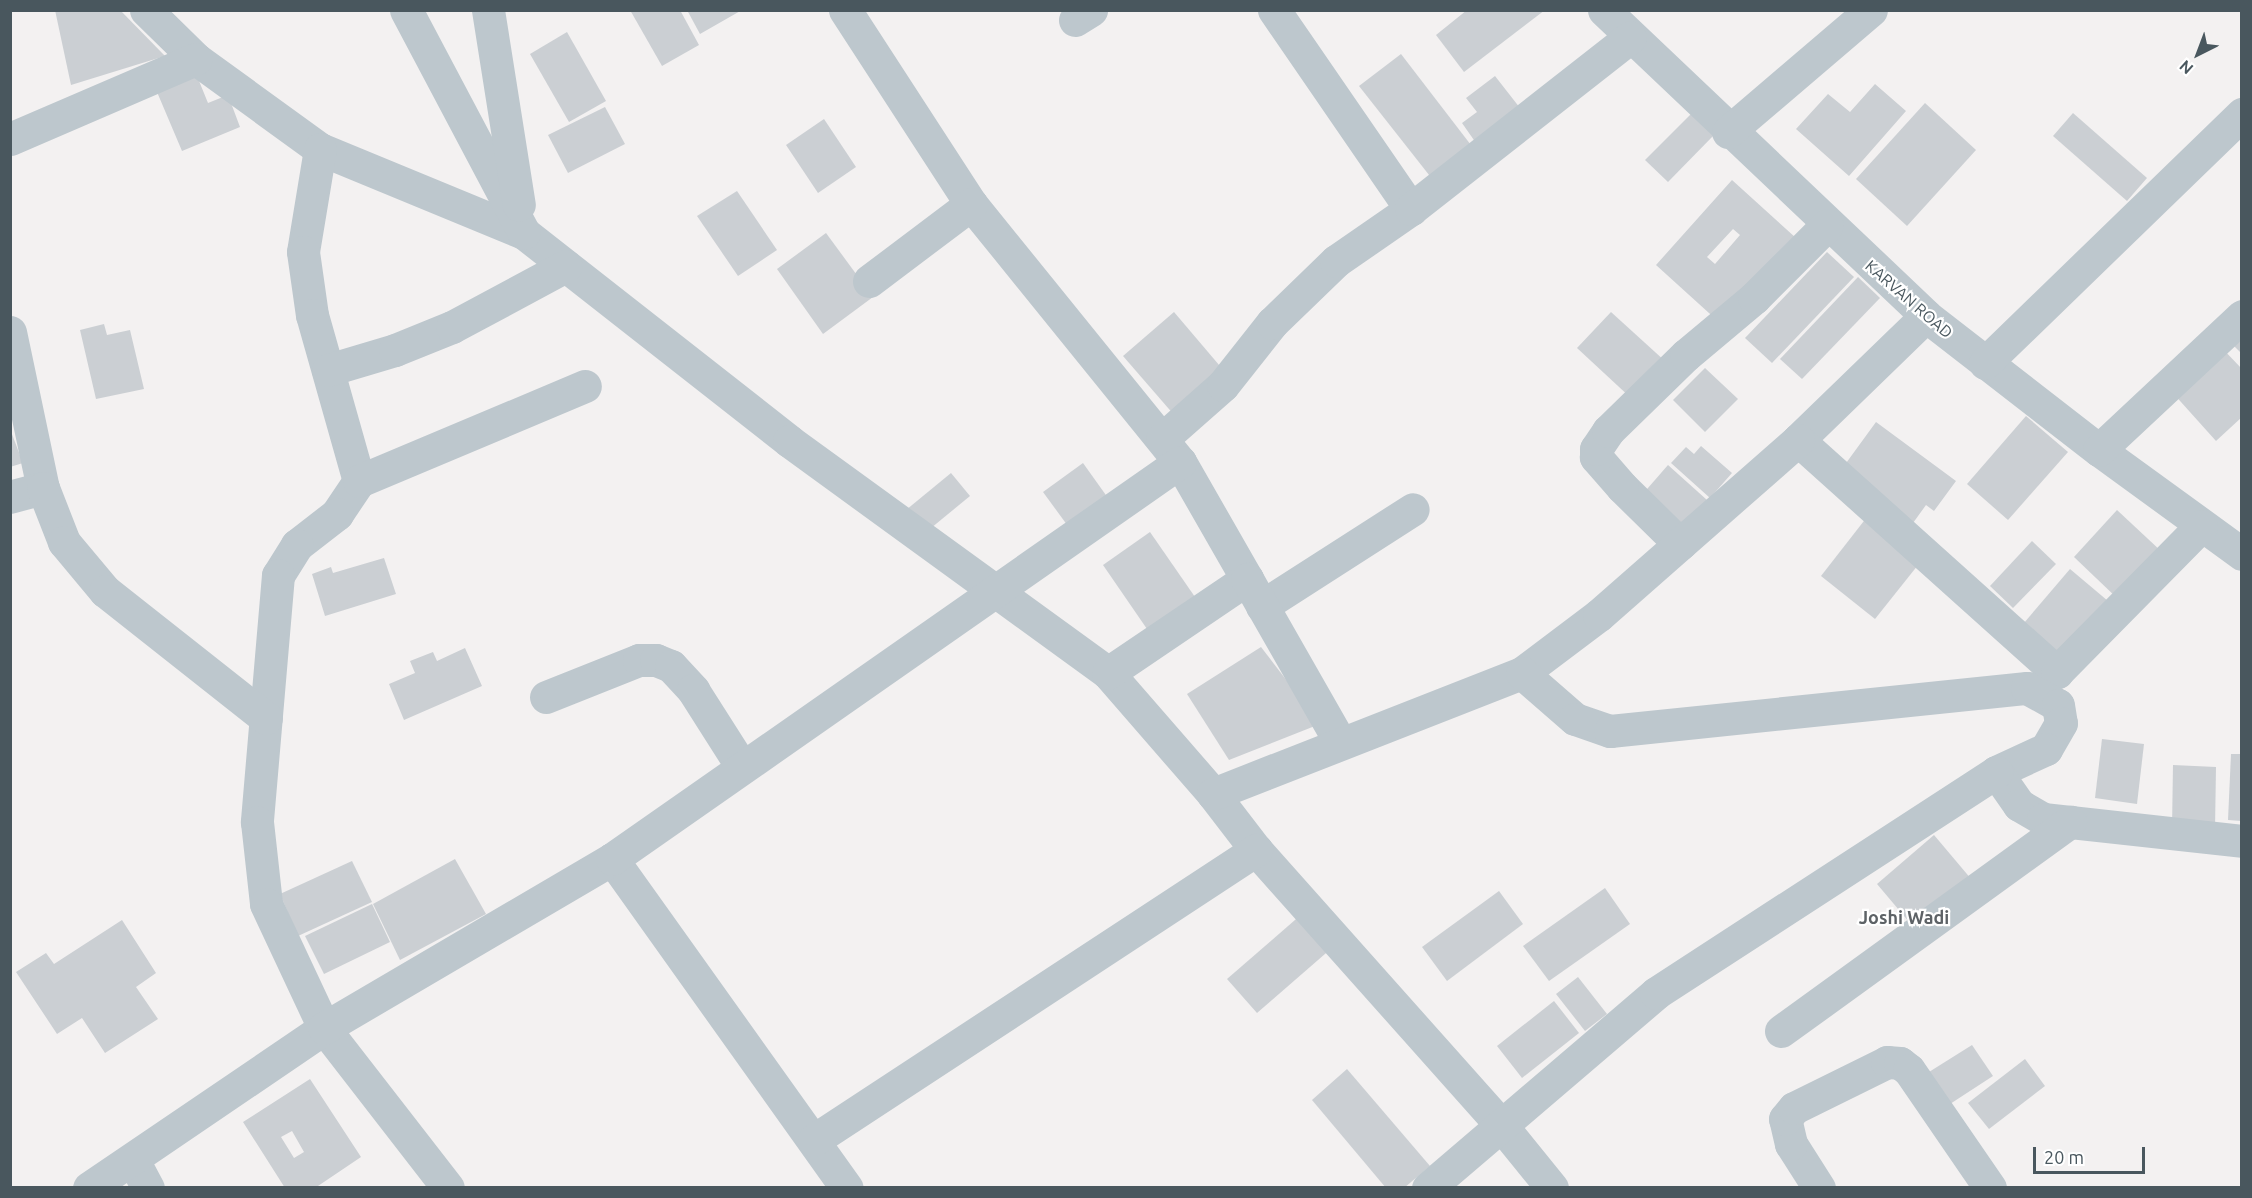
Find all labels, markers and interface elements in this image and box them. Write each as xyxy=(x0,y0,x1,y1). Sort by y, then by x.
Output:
north arrow xyxy=(2168,24,2228,84)
text: N xyxy=(2175,57,2196,78)
street label: KARVAN ROAD xyxy=(1861,256,1957,342)
district label: Joshi Wadi xyxy=(1859,906,1949,928)
scale bar xyxy=(2036,1135,2148,1173)
text: 20 m xyxy=(2044,1147,2084,1167)

